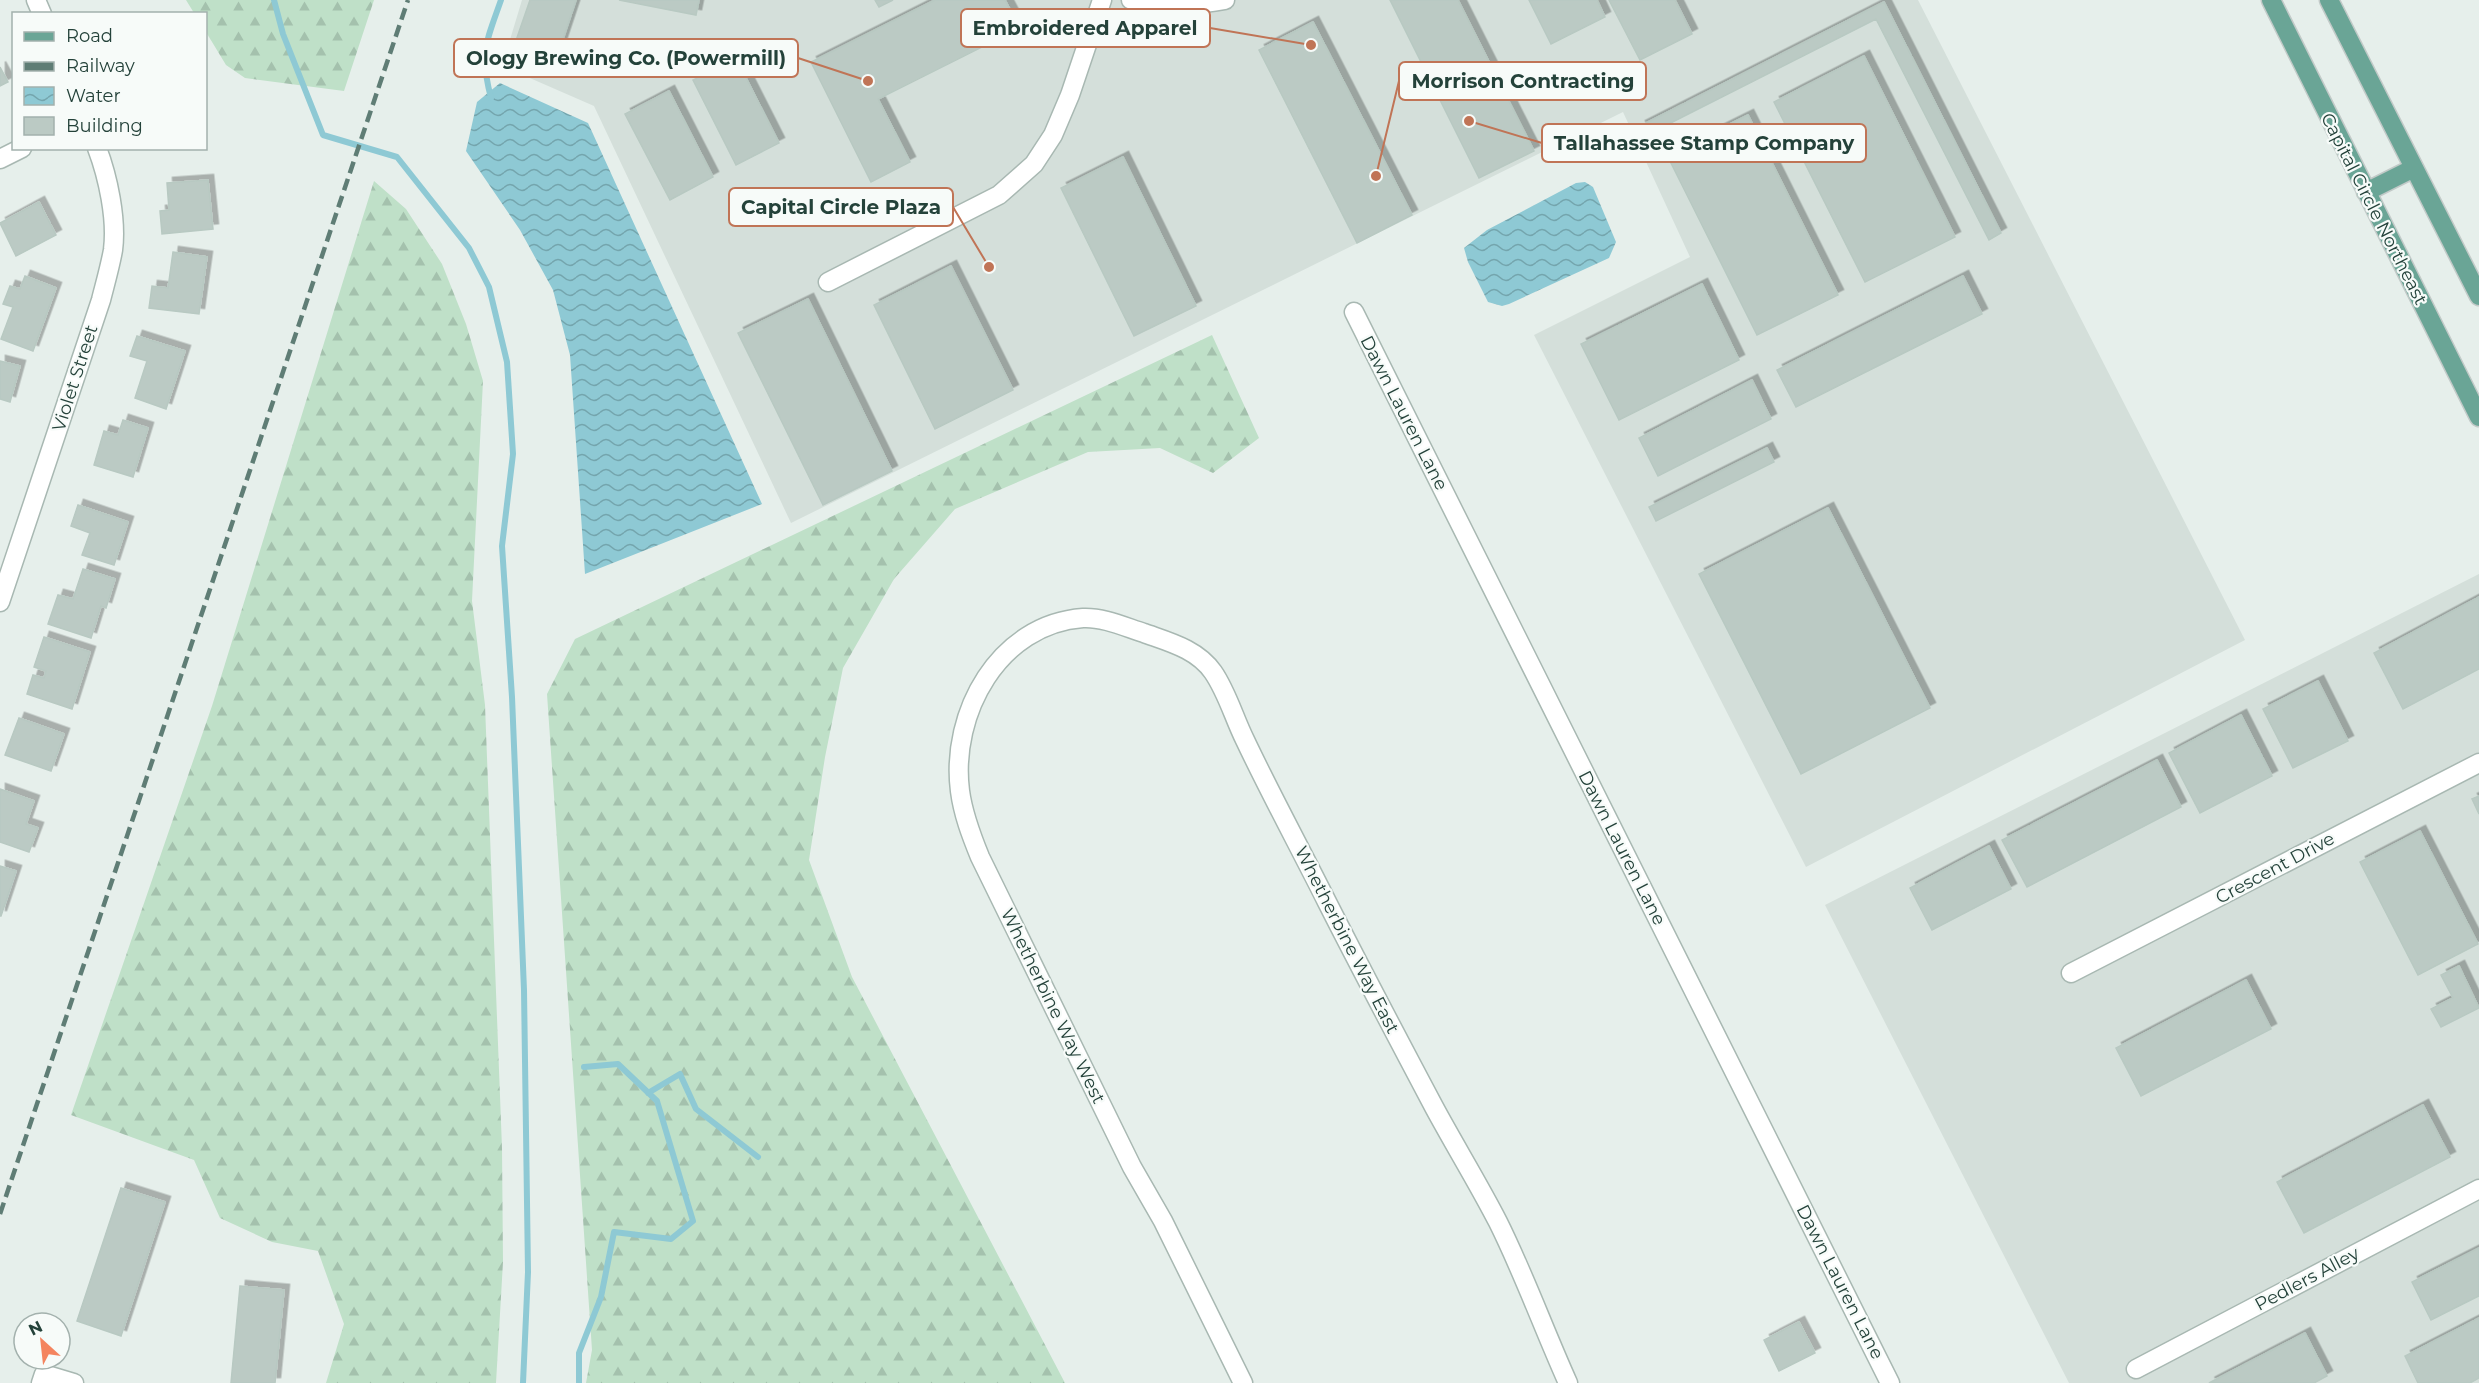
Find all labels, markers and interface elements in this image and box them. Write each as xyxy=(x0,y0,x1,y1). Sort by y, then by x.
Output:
callout: Embroidered Apparel xyxy=(961,9,1210,47)
legend xyxy=(12,12,207,150)
text: Embroidered Apparel xyxy=(973,16,1197,40)
text: Road xyxy=(66,25,113,47)
callout: Ology Brewing Co. (Powermill) xyxy=(454,39,798,77)
text: Ology Brewing Co. (Powermill) xyxy=(466,46,786,70)
text: Railway xyxy=(66,55,135,77)
callout: Morrison Contracting xyxy=(1399,62,1646,100)
text: Morrison Contracting xyxy=(1411,69,1635,93)
text: Water xyxy=(66,85,121,107)
street label: Capital Circle Northeast xyxy=(2316,109,2432,309)
text: Building xyxy=(66,115,143,137)
callout: Tallahassee Stamp Company xyxy=(1542,124,1866,162)
text: Tallahassee Stamp Company xyxy=(1554,131,1855,155)
callout: Capital Circle Plaza xyxy=(729,188,953,226)
text: Capital Circle Plaza xyxy=(741,195,941,219)
street label: Violet Street xyxy=(47,322,103,434)
street label: Dawn Lauren Lane xyxy=(1356,332,1453,494)
street label: Dawn Lauren Lane xyxy=(1574,767,1671,929)
street label: Crescent Drive xyxy=(2212,827,2338,909)
street label: Whetherbine Way East xyxy=(1290,843,1404,1037)
street label: Whetherbine Way West xyxy=(996,905,1110,1107)
street label: Dawn Lauren Lane xyxy=(1792,1201,1889,1363)
street label: Pedlers Alley xyxy=(2251,1242,2363,1316)
north arrow xyxy=(12,1311,72,1371)
text: N xyxy=(25,1317,45,1339)

